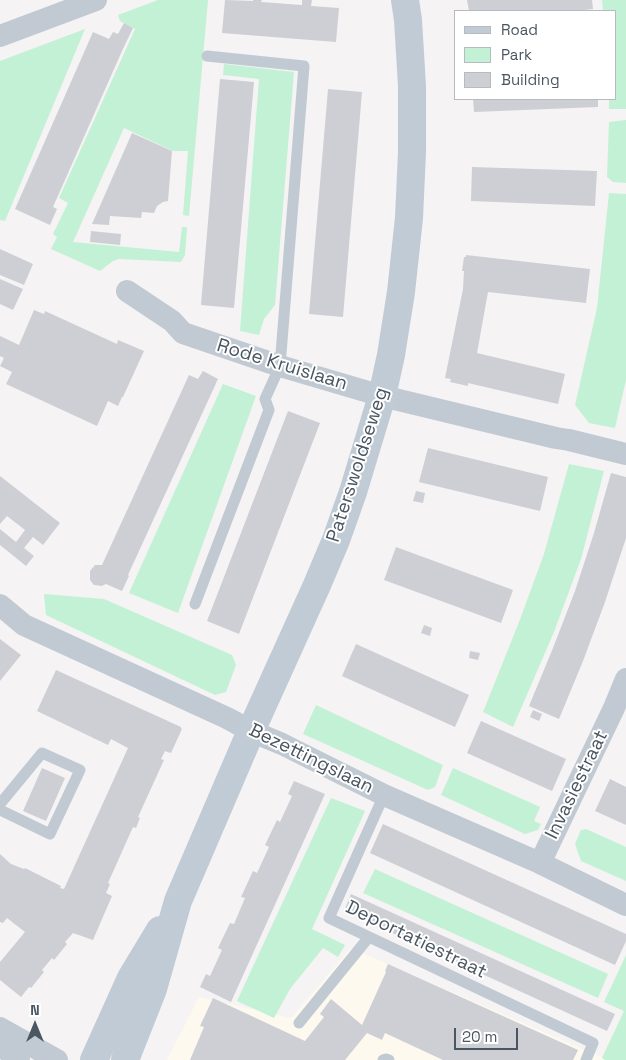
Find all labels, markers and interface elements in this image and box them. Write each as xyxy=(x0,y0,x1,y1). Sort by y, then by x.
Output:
legend xyxy=(454,10,616,100)
text: Road xyxy=(501,20,538,39)
text: Park xyxy=(501,45,532,64)
text: Building xyxy=(501,70,560,89)
street label: Rode Kruislaan xyxy=(214,334,350,396)
street label: Paterswoldseweg xyxy=(322,385,394,545)
street label: Bezettingslaan xyxy=(245,719,377,799)
street label: Invasiestraat xyxy=(541,727,613,843)
street label: Deportatiestraat xyxy=(342,896,490,984)
north arrow xyxy=(10,1000,60,1050)
text: N xyxy=(30,1001,40,1019)
scale bar xyxy=(456,1018,520,1050)
text: 20 m xyxy=(462,1027,497,1046)

